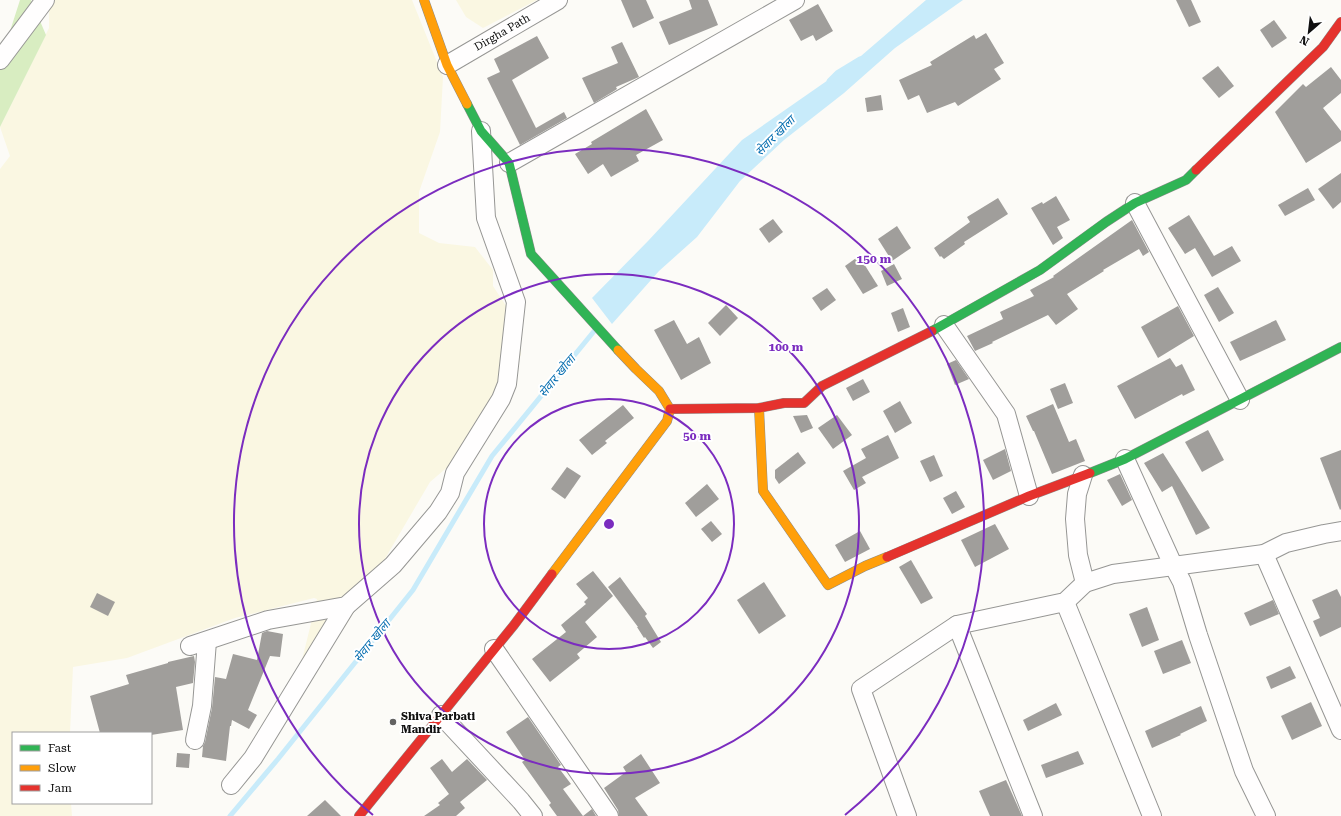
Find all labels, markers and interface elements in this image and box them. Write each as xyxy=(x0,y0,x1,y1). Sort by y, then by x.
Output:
street label: Dirgha Path xyxy=(472,11,532,54)
north arrow xyxy=(1289,12,1329,52)
text: N xyxy=(1297,32,1311,48)
water label: सेवार खोला xyxy=(752,111,800,159)
text: 150 m xyxy=(857,252,892,266)
text: 100 m xyxy=(769,340,804,354)
water label: सेवार खोला xyxy=(536,350,580,400)
text: 50 m xyxy=(683,429,711,443)
centre of rings xyxy=(602,517,616,531)
water label: सेवार खोला xyxy=(351,615,395,665)
place label: Shiva Parbati Mandir xyxy=(401,710,475,736)
marker: Shiva Parbati Mandir xyxy=(388,717,398,727)
legend xyxy=(12,732,152,804)
text: Fast xyxy=(48,741,72,755)
text: Slow xyxy=(48,761,76,775)
text: Jam xyxy=(48,781,72,795)

